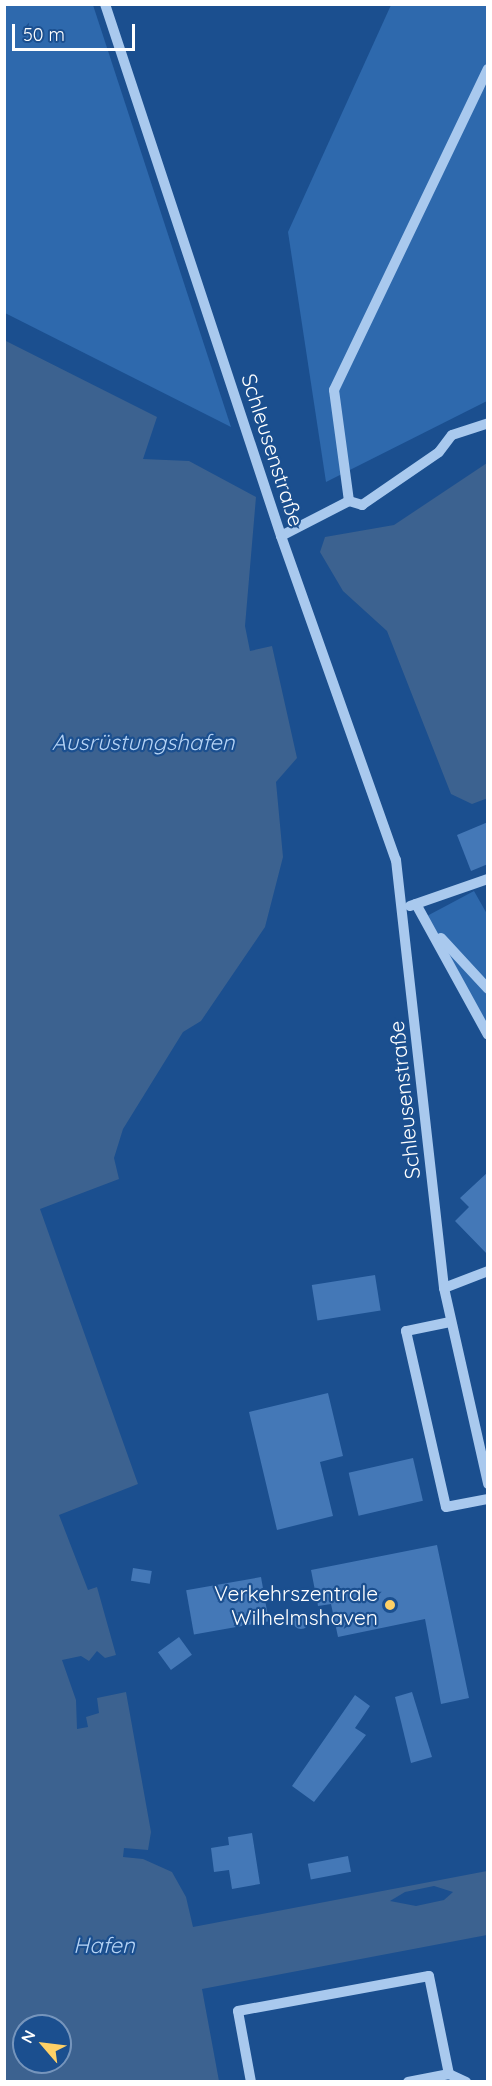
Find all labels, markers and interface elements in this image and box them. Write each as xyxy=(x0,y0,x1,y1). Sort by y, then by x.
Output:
scale bar xyxy=(15,12,138,50)
text: 50 m xyxy=(23,23,65,46)
street label: Schleusenstraße xyxy=(236,370,310,530)
water label: Ausrüstungshafen xyxy=(52,730,234,756)
street label: Schleusenstraße xyxy=(383,1020,425,1180)
place label: Verkehrszentrale Wilhelmshaven xyxy=(214,1580,378,1630)
marker: Verkehrszentrale Wilhelmshaven xyxy=(383,1598,397,1612)
water label: Hafen xyxy=(73,1933,135,1959)
north arrow xyxy=(12,2014,72,2074)
text: N xyxy=(16,2027,39,2046)

